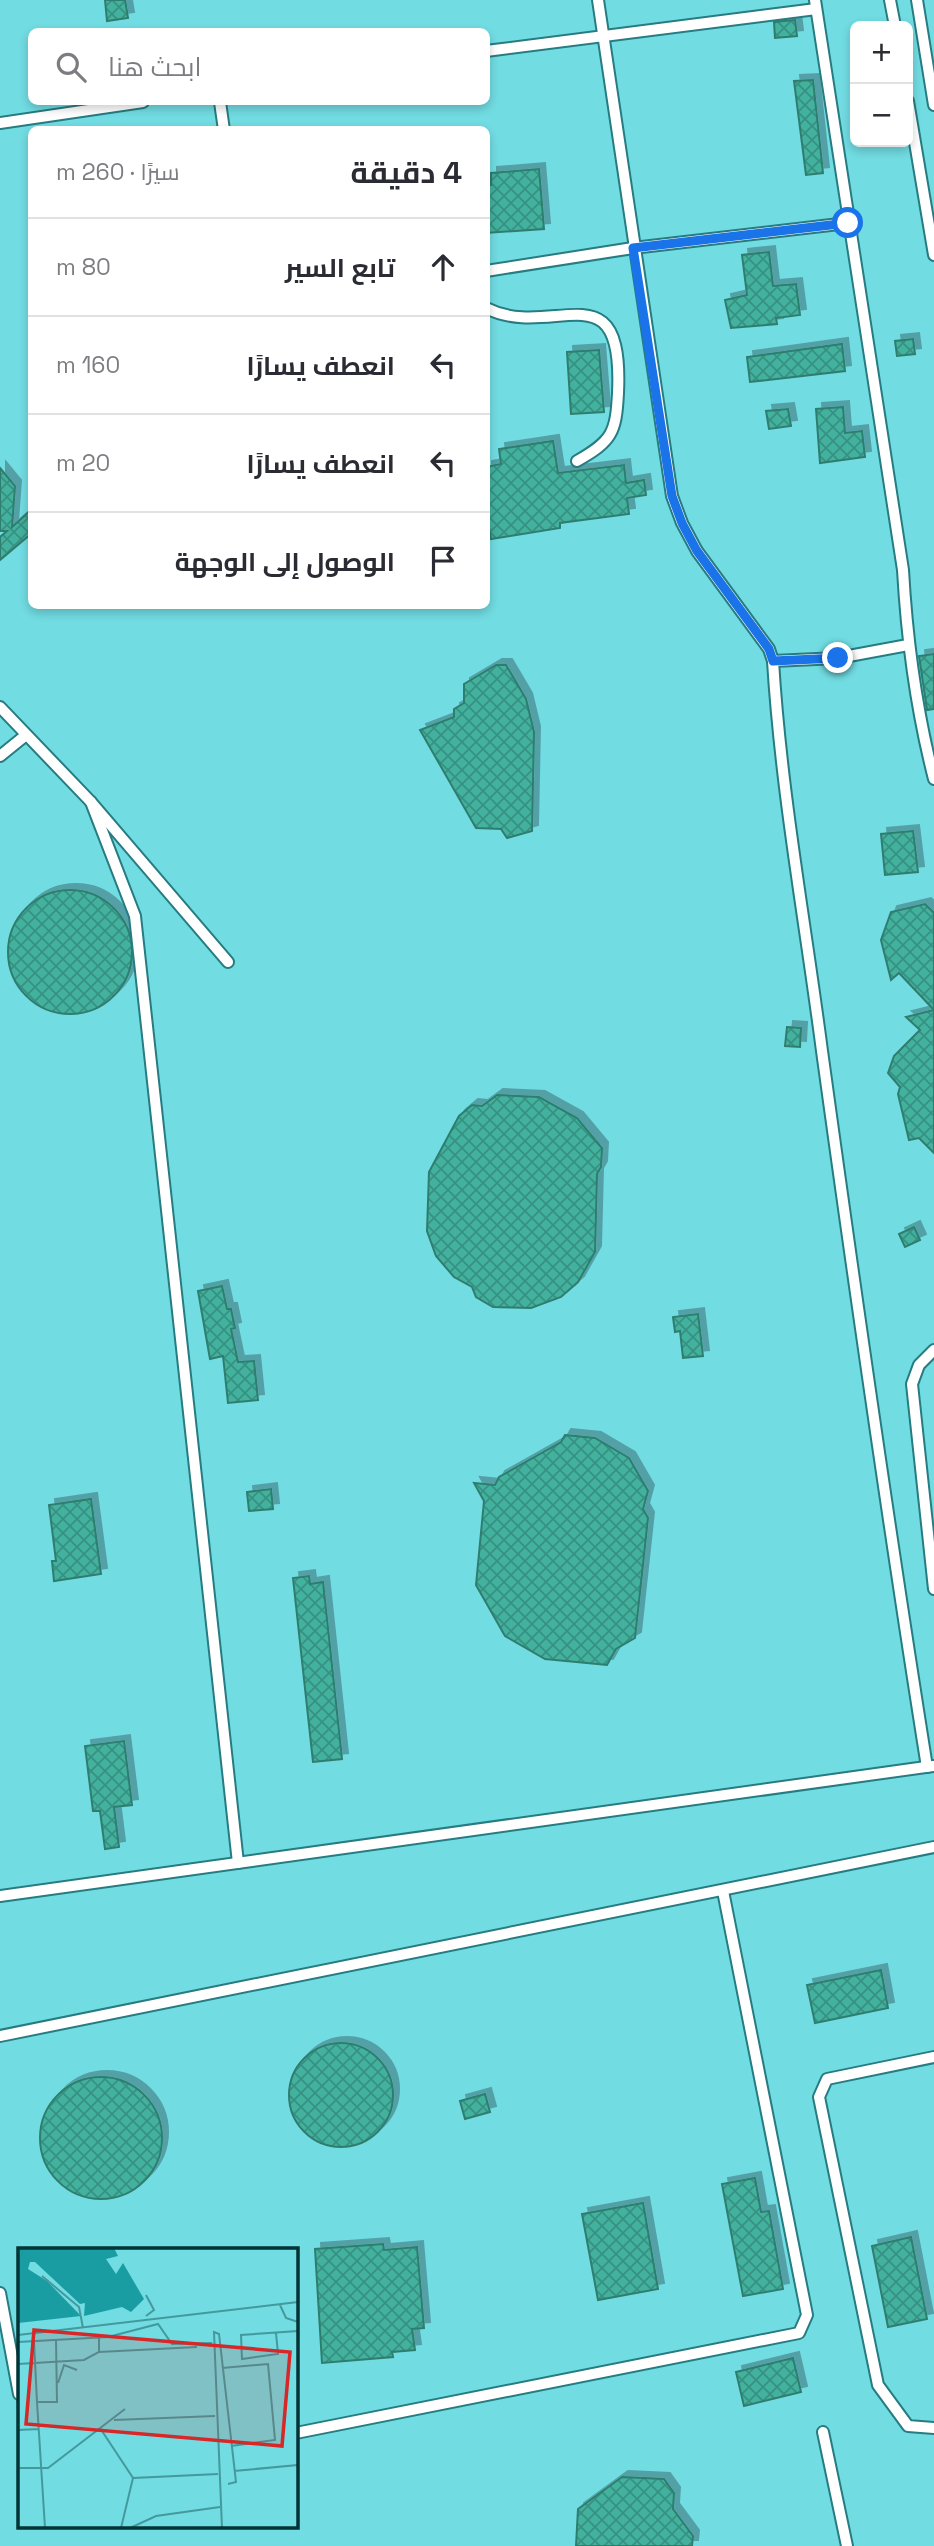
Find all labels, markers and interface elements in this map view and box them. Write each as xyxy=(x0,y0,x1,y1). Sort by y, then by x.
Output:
map controls xyxy=(850,21,913,147)
button: + xyxy=(850,21,913,84)
search box xyxy=(28,28,490,105)
icon: search xyxy=(52,48,90,86)
text: ابحث هنا xyxy=(108,50,202,84)
button: − xyxy=(850,84,913,147)
text: 4 دقيقة xyxy=(350,153,462,192)
text: سيرًا · 260 m xyxy=(56,157,179,187)
route start xyxy=(832,207,863,238)
icon: ahead xyxy=(424,248,462,286)
text: تابع السير xyxy=(285,251,395,285)
text: 80 m xyxy=(56,252,111,282)
icon: left xyxy=(424,346,462,384)
text: انعطف يسارًا xyxy=(247,349,395,383)
text: 160 m xyxy=(56,350,120,380)
icon: left xyxy=(424,444,462,482)
text: انعطف يسارًا xyxy=(247,447,395,481)
text: 20 m xyxy=(56,448,110,478)
icon: arrive xyxy=(424,542,462,580)
text: الوصول إلى الوجهة xyxy=(175,545,395,579)
route end xyxy=(822,642,853,673)
inset map xyxy=(18,2248,298,2528)

